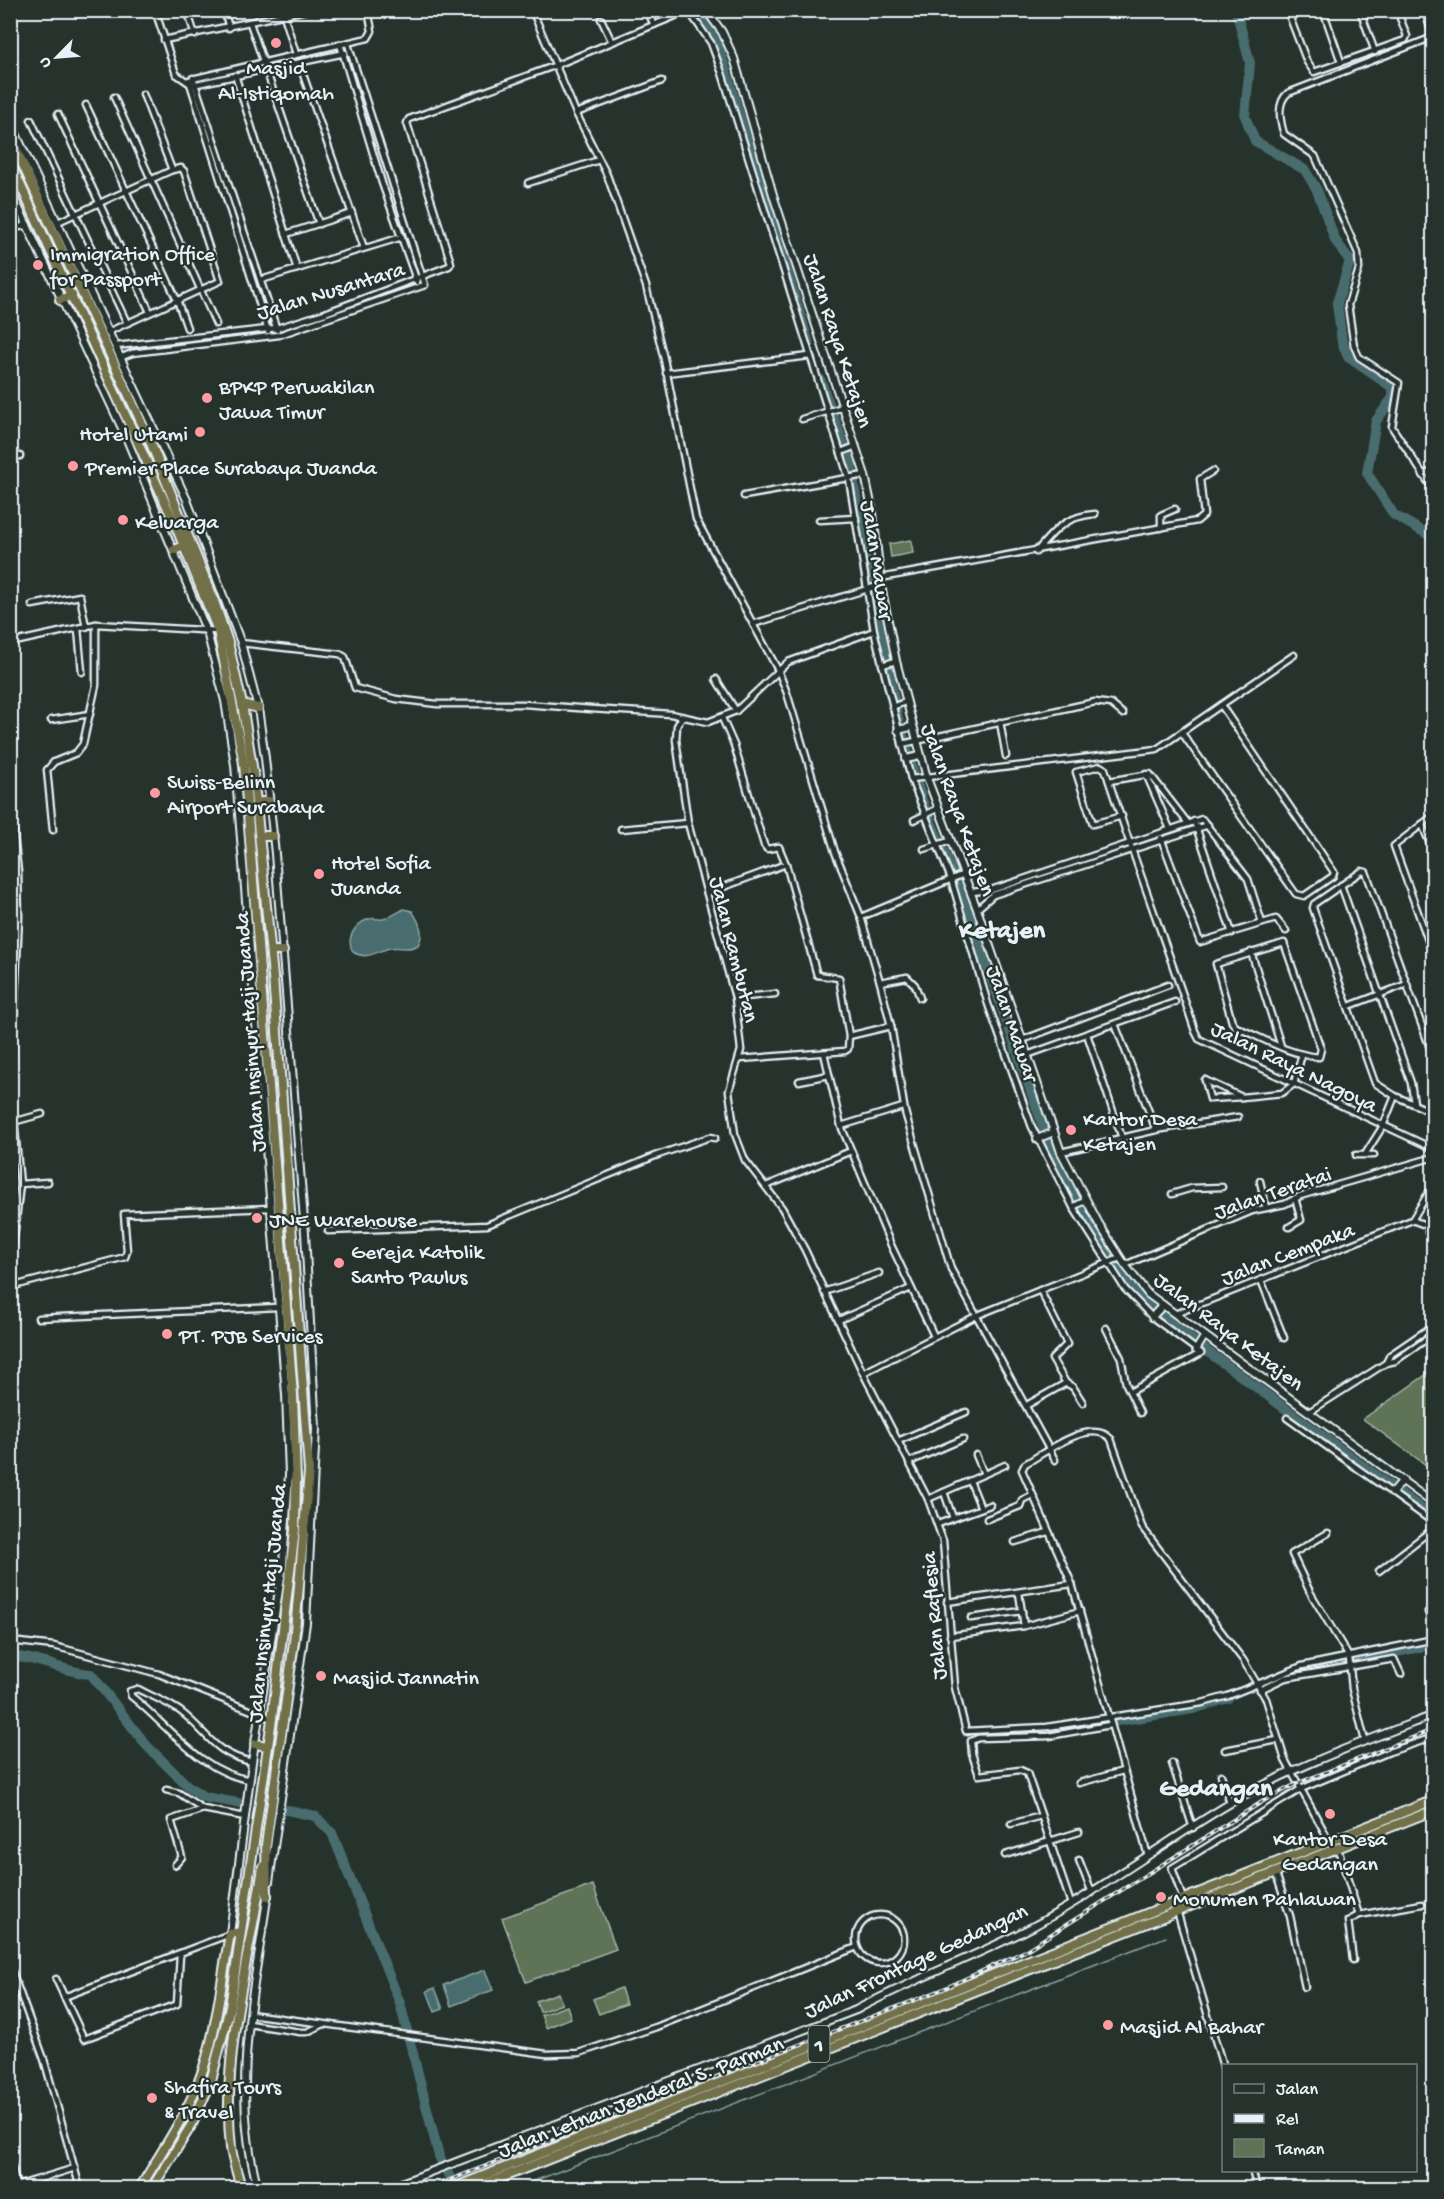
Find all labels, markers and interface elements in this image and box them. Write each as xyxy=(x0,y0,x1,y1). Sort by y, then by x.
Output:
north arrow xyxy=(27,27,87,87)
marker: Masjid Al-Istiqomah xyxy=(269,36,283,50)
text: U xyxy=(36,53,57,70)
place label: Masjid Al-Istiqomah xyxy=(218,57,334,108)
place label: Immigration Office for Passport xyxy=(49,243,216,294)
street label: Jalan Raya Ketajen xyxy=(796,251,877,432)
marker: Immigration Office for Passport xyxy=(31,258,45,272)
street label: Jalan Nusantara xyxy=(254,258,409,328)
place label: BPKP Perwakilan Jawa Timur xyxy=(218,376,375,427)
marker: BPKP Perwakilan Jawa Timur xyxy=(200,391,214,405)
place label: Hotel Utami xyxy=(79,423,188,449)
marker: Hotel Utami xyxy=(193,425,207,439)
place label: Premier Place Surabaya Juanda xyxy=(84,457,377,483)
marker: Premier Place Surabaya Juanda xyxy=(66,459,80,473)
street label: Jalan Mawar xyxy=(853,499,898,625)
place label: Keluarga xyxy=(135,511,219,537)
marker: Keluarga xyxy=(116,513,130,527)
street label: Jalan Raya Ketajen xyxy=(913,721,1000,901)
place label: Swiss-Belinn Airport Surabaya xyxy=(167,771,325,822)
marker: Swiss-Belinn Airport Surabaya xyxy=(148,786,162,800)
place label: Hotel Sofia Juanda xyxy=(331,852,431,903)
marker: Hotel Sofia Juanda xyxy=(312,867,326,881)
street label: Jalan Rambutan xyxy=(701,874,763,1026)
street label: Jalan Insinyur Haji Juanda xyxy=(231,910,273,1153)
district label: Ketajen xyxy=(958,917,1046,948)
street label: Jalan Mawar xyxy=(978,963,1043,1088)
street label: Jalan Raya Nagoya xyxy=(1206,1017,1381,1121)
place label: Kantor Desa Ketajen xyxy=(1083,1108,1198,1159)
marker: Kantor Desa Ketajen xyxy=(1064,1123,1078,1137)
street label: Jalan Teratai xyxy=(1211,1163,1335,1227)
place label: JNE Warehouse xyxy=(269,1209,418,1235)
marker: JNE Warehouse xyxy=(250,1211,264,1225)
street label: Jalan Cempaka xyxy=(1218,1218,1359,1293)
place label: Gereja Katolik Santo Paulus xyxy=(351,1241,486,1292)
marker: Gereja Katolik Santo Paulus xyxy=(332,1256,346,1270)
street label: Jalan Raya Ketajen xyxy=(1147,1268,1308,1399)
place label: PT. PJB Services xyxy=(178,1325,324,1351)
marker: PT. PJB Services xyxy=(160,1327,174,1341)
street label: Jalan Insinyur Haji Juanda xyxy=(243,1482,295,1724)
street label: Jalan Raflesia xyxy=(917,1550,955,1681)
place label: Masjid Jannatin xyxy=(333,1667,480,1693)
marker: Masjid Jannatin xyxy=(314,1669,328,1683)
district label: Gedangan xyxy=(1159,1775,1273,1806)
marker: Kantor Desa Gedangan xyxy=(1323,1807,1337,1821)
place label: Kantor Desa Gedangan xyxy=(1273,1828,1388,1879)
place label: Monumen Pahlawan xyxy=(1173,1888,1357,1914)
marker: Monumen Pahlawan xyxy=(1154,1890,1168,1904)
street label: Jalan Frontage Gedangan xyxy=(801,1899,1033,2026)
place label: Masjid Al Bahar xyxy=(1120,2016,1265,2042)
marker: Masjid Al Bahar xyxy=(1101,2018,1115,2032)
road number: 1 xyxy=(808,2026,830,2062)
street label: Jalan Letnan Jenderal S. Parman xyxy=(495,2032,788,2165)
legend xyxy=(1222,2064,1417,2172)
place label: Shafira Tours & Travel xyxy=(164,2076,282,2127)
text: Jalan xyxy=(1276,2080,1318,2101)
marker: Shafira Tours & Travel xyxy=(145,2091,159,2105)
text: Rel xyxy=(1276,2110,1299,2131)
text: Taman xyxy=(1275,2140,1325,2161)

